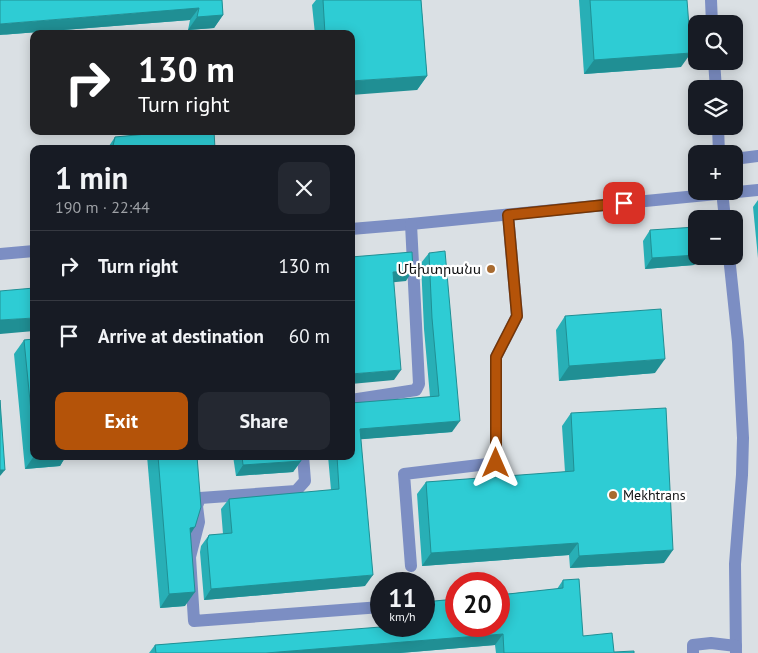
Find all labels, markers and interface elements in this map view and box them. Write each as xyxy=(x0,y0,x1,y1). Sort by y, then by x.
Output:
map controls xyxy=(688,15,743,265)
button: search xyxy=(688,15,743,70)
text: 130 m xyxy=(138,46,235,92)
icon: right xyxy=(55,50,120,115)
button: layers xyxy=(688,80,743,135)
text: Turn right xyxy=(138,90,230,118)
button: + xyxy=(688,145,743,200)
text: 1 min xyxy=(55,158,128,197)
button: close xyxy=(278,162,330,214)
pin xyxy=(603,182,645,224)
icon: arrive xyxy=(610,189,638,217)
text: 190 m · 22:44 xyxy=(55,197,150,217)
button: − xyxy=(688,210,743,265)
icon: right xyxy=(55,252,83,280)
text: Turn right xyxy=(98,254,178,278)
text: 130 m xyxy=(278,254,330,278)
place label: Մեխտրանս xyxy=(397,260,481,278)
marker: Մեխտրանս xyxy=(485,263,497,275)
icon: arrive xyxy=(55,322,83,350)
text: Arrive at destination xyxy=(98,324,264,348)
text: 60 m xyxy=(289,324,330,348)
button: Exit xyxy=(55,392,188,450)
button: Share xyxy=(198,392,330,450)
position arrow xyxy=(469,436,521,488)
place label: Mekhtrans xyxy=(623,486,686,504)
marker: Mekhtrans xyxy=(607,489,619,501)
speed limit sign: 20 xyxy=(445,572,510,637)
text: 11 xyxy=(388,582,417,614)
text: km/h xyxy=(389,609,416,624)

